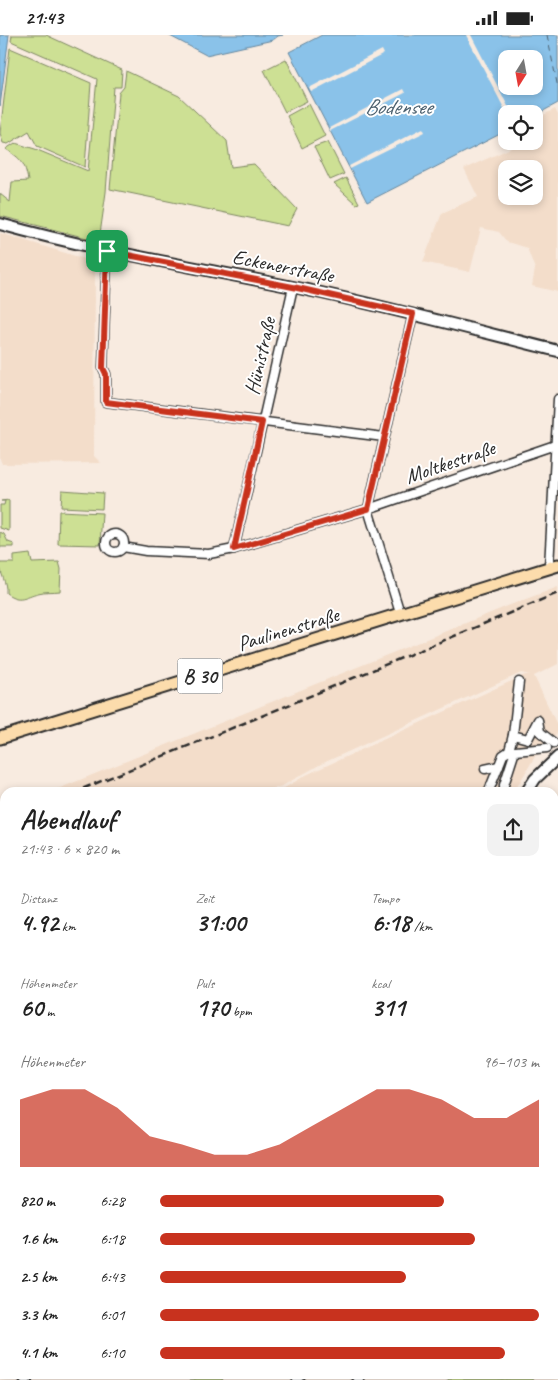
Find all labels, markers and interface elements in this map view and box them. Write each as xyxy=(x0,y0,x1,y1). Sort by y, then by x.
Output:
text: 21:43 xyxy=(25,6,63,30)
north arrow xyxy=(498,50,542,95)
map controls xyxy=(498,50,543,205)
water label: Bodensee xyxy=(365,93,435,121)
button: locate xyxy=(498,105,543,150)
button: layers xyxy=(498,160,543,205)
pin xyxy=(86,230,128,272)
icon: arrive xyxy=(93,237,121,265)
street label: Eckenerstraße xyxy=(230,243,338,289)
street label: Hünistraße xyxy=(239,313,282,397)
street label: Moltkestraße xyxy=(402,434,500,489)
street label: Paulinenstraße xyxy=(234,601,344,657)
road number: B 30 xyxy=(178,659,222,693)
text: Abendlauf xyxy=(20,802,115,837)
button: share xyxy=(487,804,539,856)
text: 21:43 · 6 × 820 m xyxy=(20,839,119,859)
text: Distanz xyxy=(20,890,57,907)
text: Zeit xyxy=(196,890,214,907)
text: Tempo xyxy=(371,890,399,907)
text: 4.92 xyxy=(20,907,58,939)
text: 31:00 xyxy=(196,907,246,939)
text: 6:18 xyxy=(371,907,411,939)
text: km xyxy=(58,918,75,935)
text: /km xyxy=(411,918,432,935)
text: Höhenmeter xyxy=(20,975,77,992)
text: Puls xyxy=(196,975,214,992)
text: kcal xyxy=(371,975,390,992)
text: 60 xyxy=(20,992,43,1024)
text: 170 xyxy=(196,992,229,1024)
text: 311 xyxy=(371,992,405,1024)
text: m xyxy=(43,1003,54,1020)
text: bpm xyxy=(229,1003,252,1020)
text: Höhenmeter xyxy=(20,1052,85,1072)
text: 96–103 m xyxy=(483,1052,539,1072)
text: 820 m xyxy=(20,1191,55,1211)
text: 6:28 xyxy=(100,1191,125,1211)
text: 1.6 km xyxy=(20,1229,58,1249)
text: 6:18 xyxy=(100,1229,125,1249)
text: 2.5 km xyxy=(20,1267,57,1287)
text: 6:43 xyxy=(100,1267,125,1287)
text: 3.3 km xyxy=(20,1305,57,1325)
text: 6:01 xyxy=(100,1305,125,1325)
text: 4.1 km xyxy=(20,1343,57,1363)
text: 6:10 xyxy=(100,1343,125,1363)

